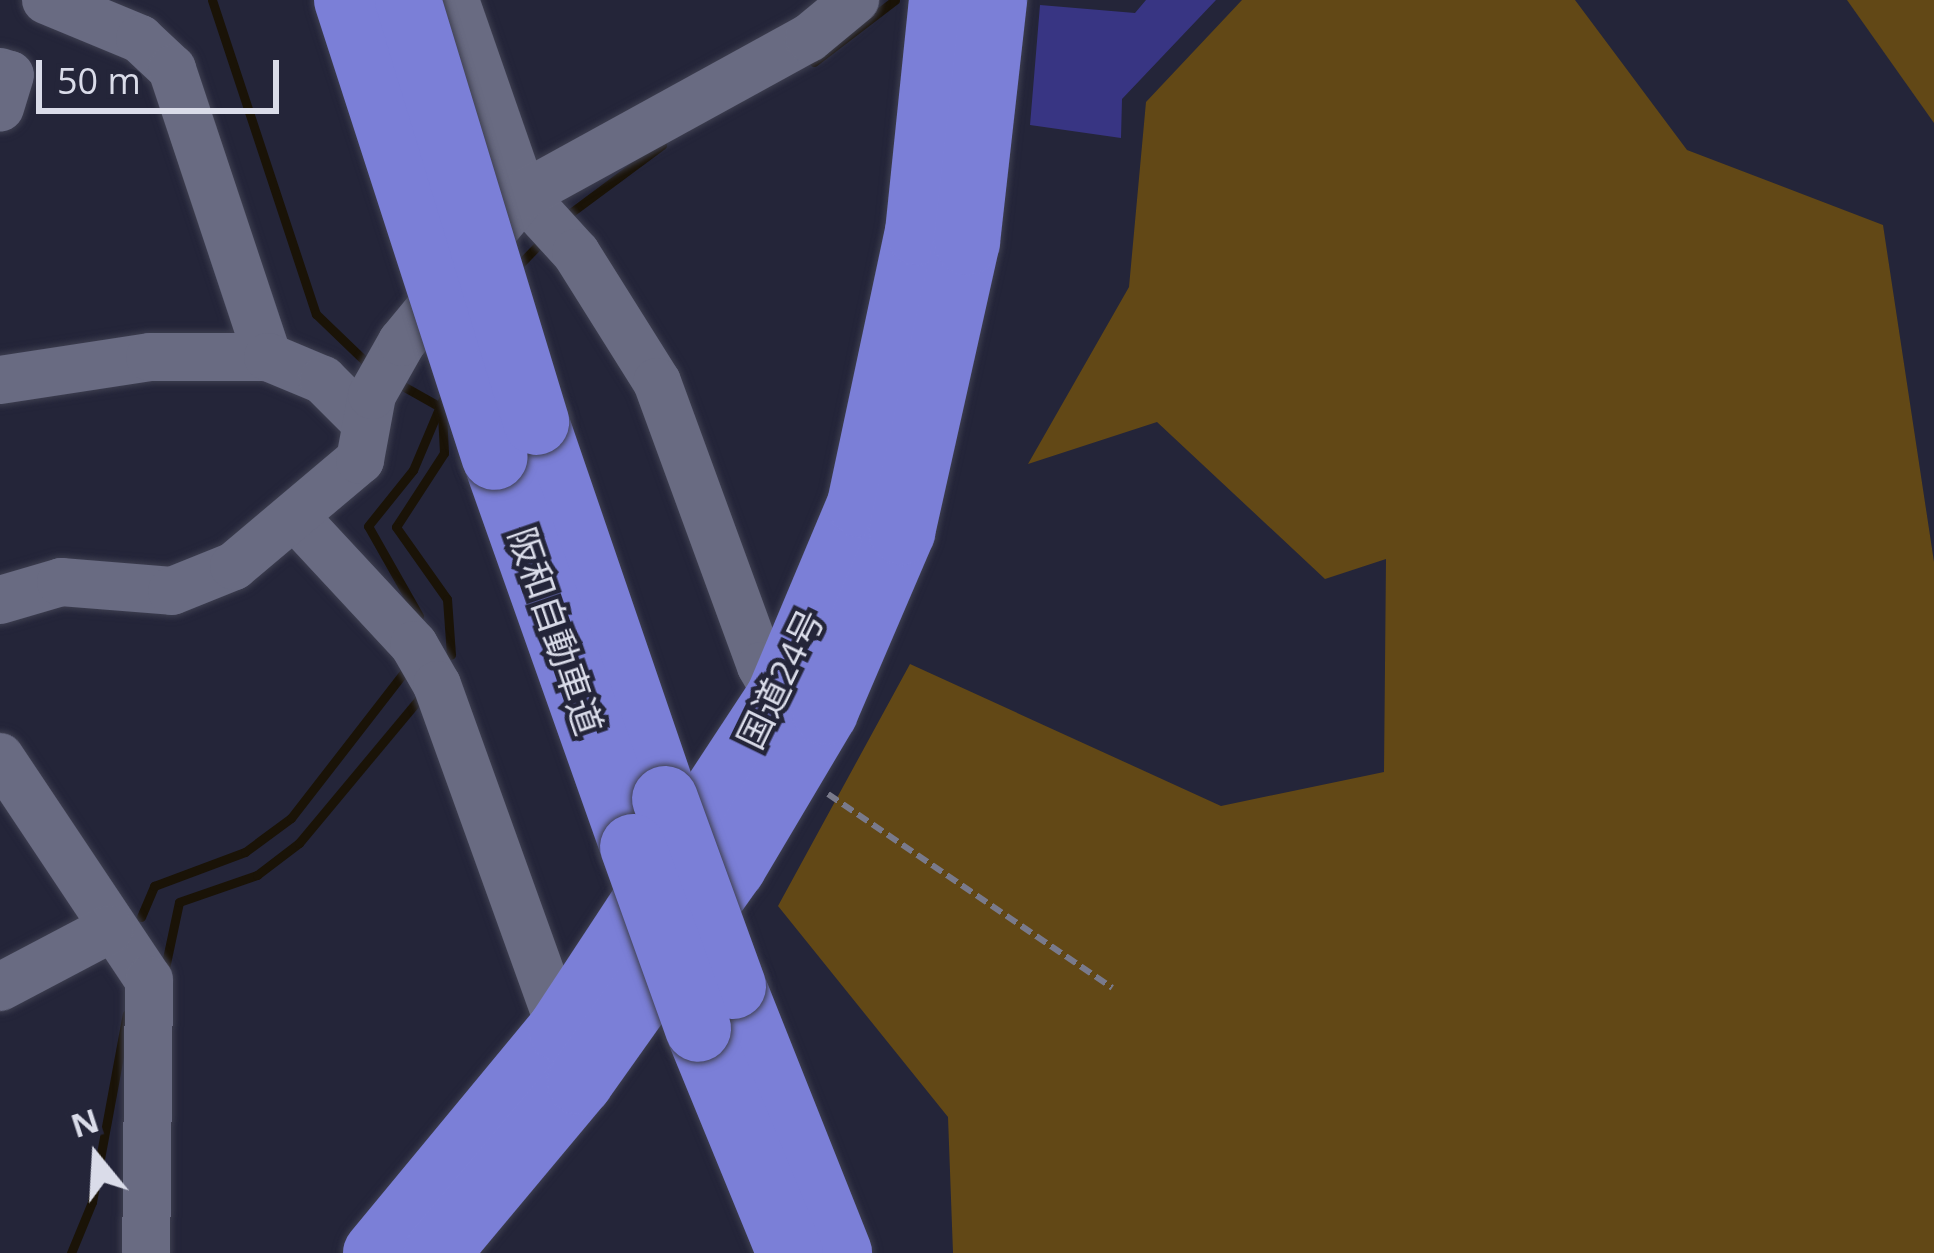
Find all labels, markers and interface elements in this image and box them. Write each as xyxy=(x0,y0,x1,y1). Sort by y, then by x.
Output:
scale bar xyxy=(42,36,285,110)
text: 50 m xyxy=(57,56,141,105)
street label: 阪和自動車道 xyxy=(500,522,612,740)
street label: 国道24号 xyxy=(728,602,832,756)
north arrow xyxy=(36,1097,156,1217)
text: N xyxy=(65,1097,104,1148)

